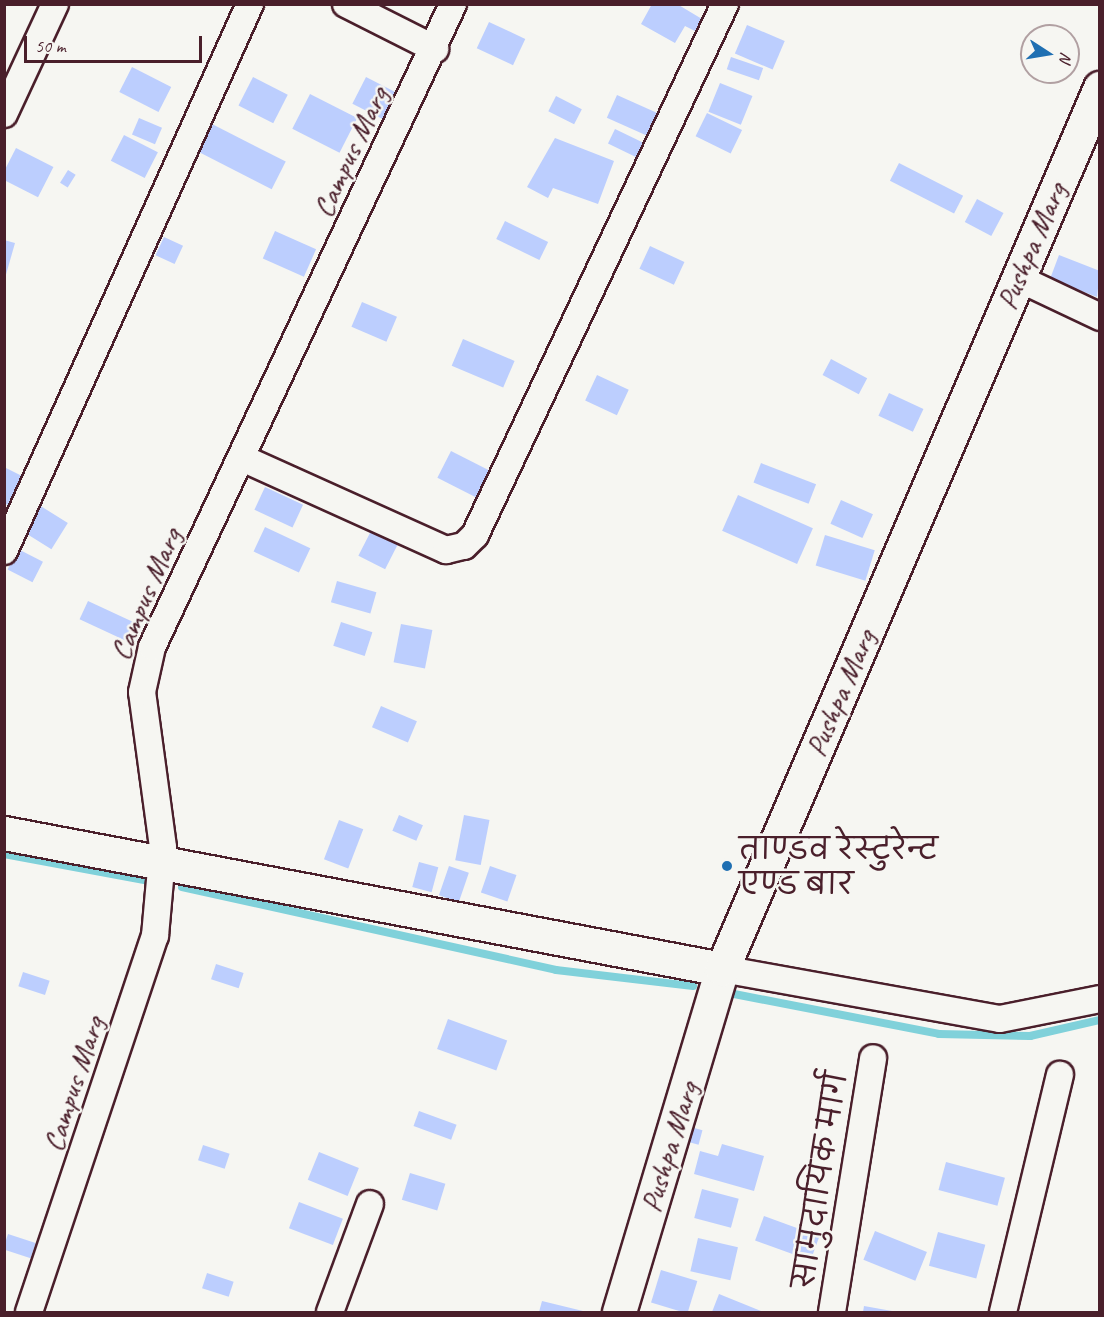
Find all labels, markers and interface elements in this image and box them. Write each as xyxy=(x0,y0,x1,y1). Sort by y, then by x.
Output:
scale bar xyxy=(27,24,206,62)
north arrow xyxy=(1020,24,1080,84)
text: 50 m xyxy=(35,35,66,57)
text: N xyxy=(1055,50,1076,64)
street label: Campus Marg xyxy=(304,81,396,223)
street label: Pushpa Marg xyxy=(988,177,1074,315)
street label: Campus Marg xyxy=(101,522,189,666)
street label: Pushpa Marg xyxy=(797,624,883,762)
place label: ताण्डव रेस्टुरेन्ट एण्ड बार xyxy=(739,831,938,902)
marker: ताण्डव रेस्टुरेन्ट एण्ड बार xyxy=(720,859,734,873)
street label: Campus Marg xyxy=(34,1012,112,1156)
street label: सामुदायिक मार्ग xyxy=(785,1069,855,1291)
street label: Pushpa Marg xyxy=(632,1077,706,1217)

